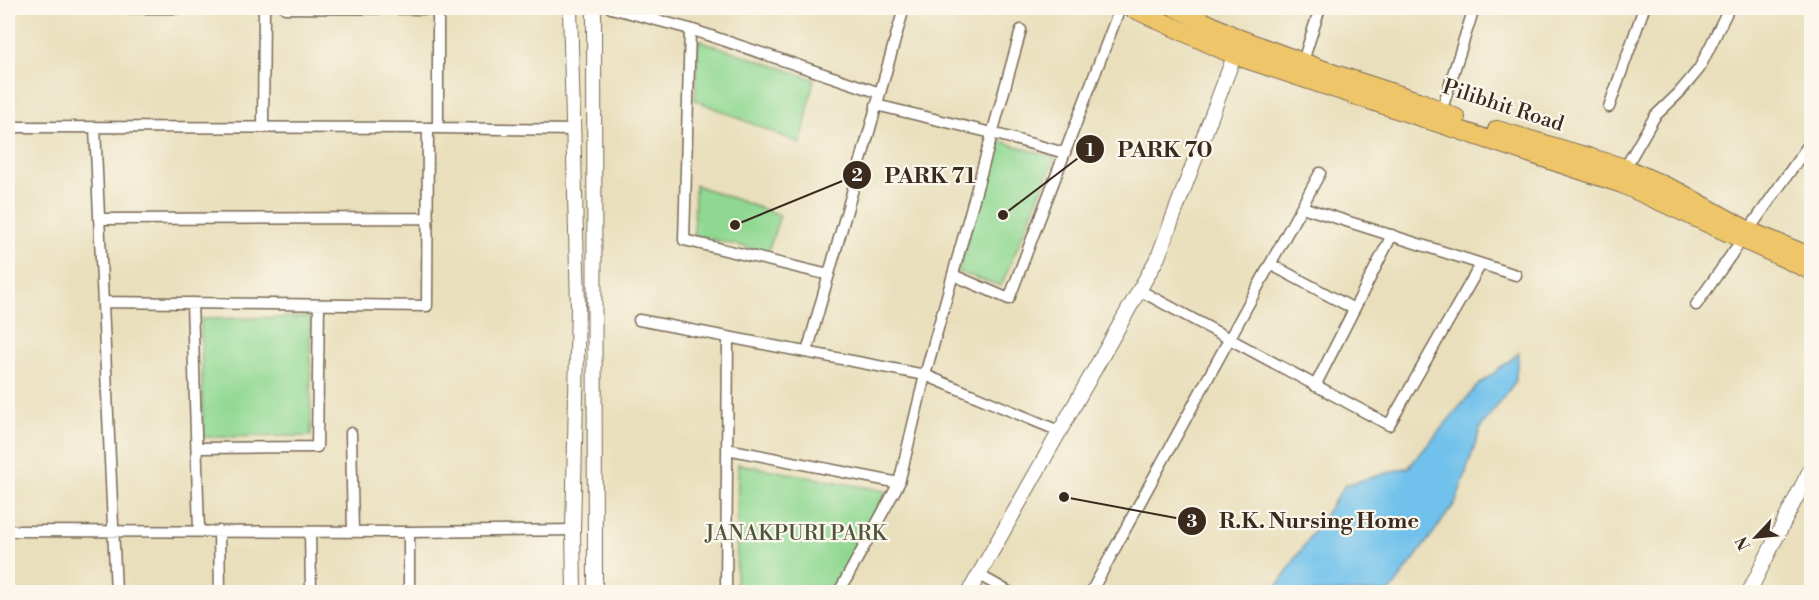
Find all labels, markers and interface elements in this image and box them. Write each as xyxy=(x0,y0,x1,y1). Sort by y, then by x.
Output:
street label: Pilibhit Road xyxy=(1439,74,1567,138)
callout: PARK 70 xyxy=(1075,129,1224,169)
text: PARK 70 xyxy=(1117,137,1213,164)
text: 1 xyxy=(1086,139,1095,162)
callout: PARK 71 xyxy=(842,155,987,195)
text: PARK 71 xyxy=(885,163,976,190)
text: 2 xyxy=(851,164,863,187)
callout: R.K. Nursing Home xyxy=(1177,501,1432,541)
north arrow xyxy=(1726,507,1786,567)
text: R.K. Nursing Home xyxy=(1219,508,1419,535)
text: 3 xyxy=(1187,510,1198,533)
park label: JANAKPURI PARK xyxy=(704,521,889,547)
text: N xyxy=(1732,533,1755,553)

